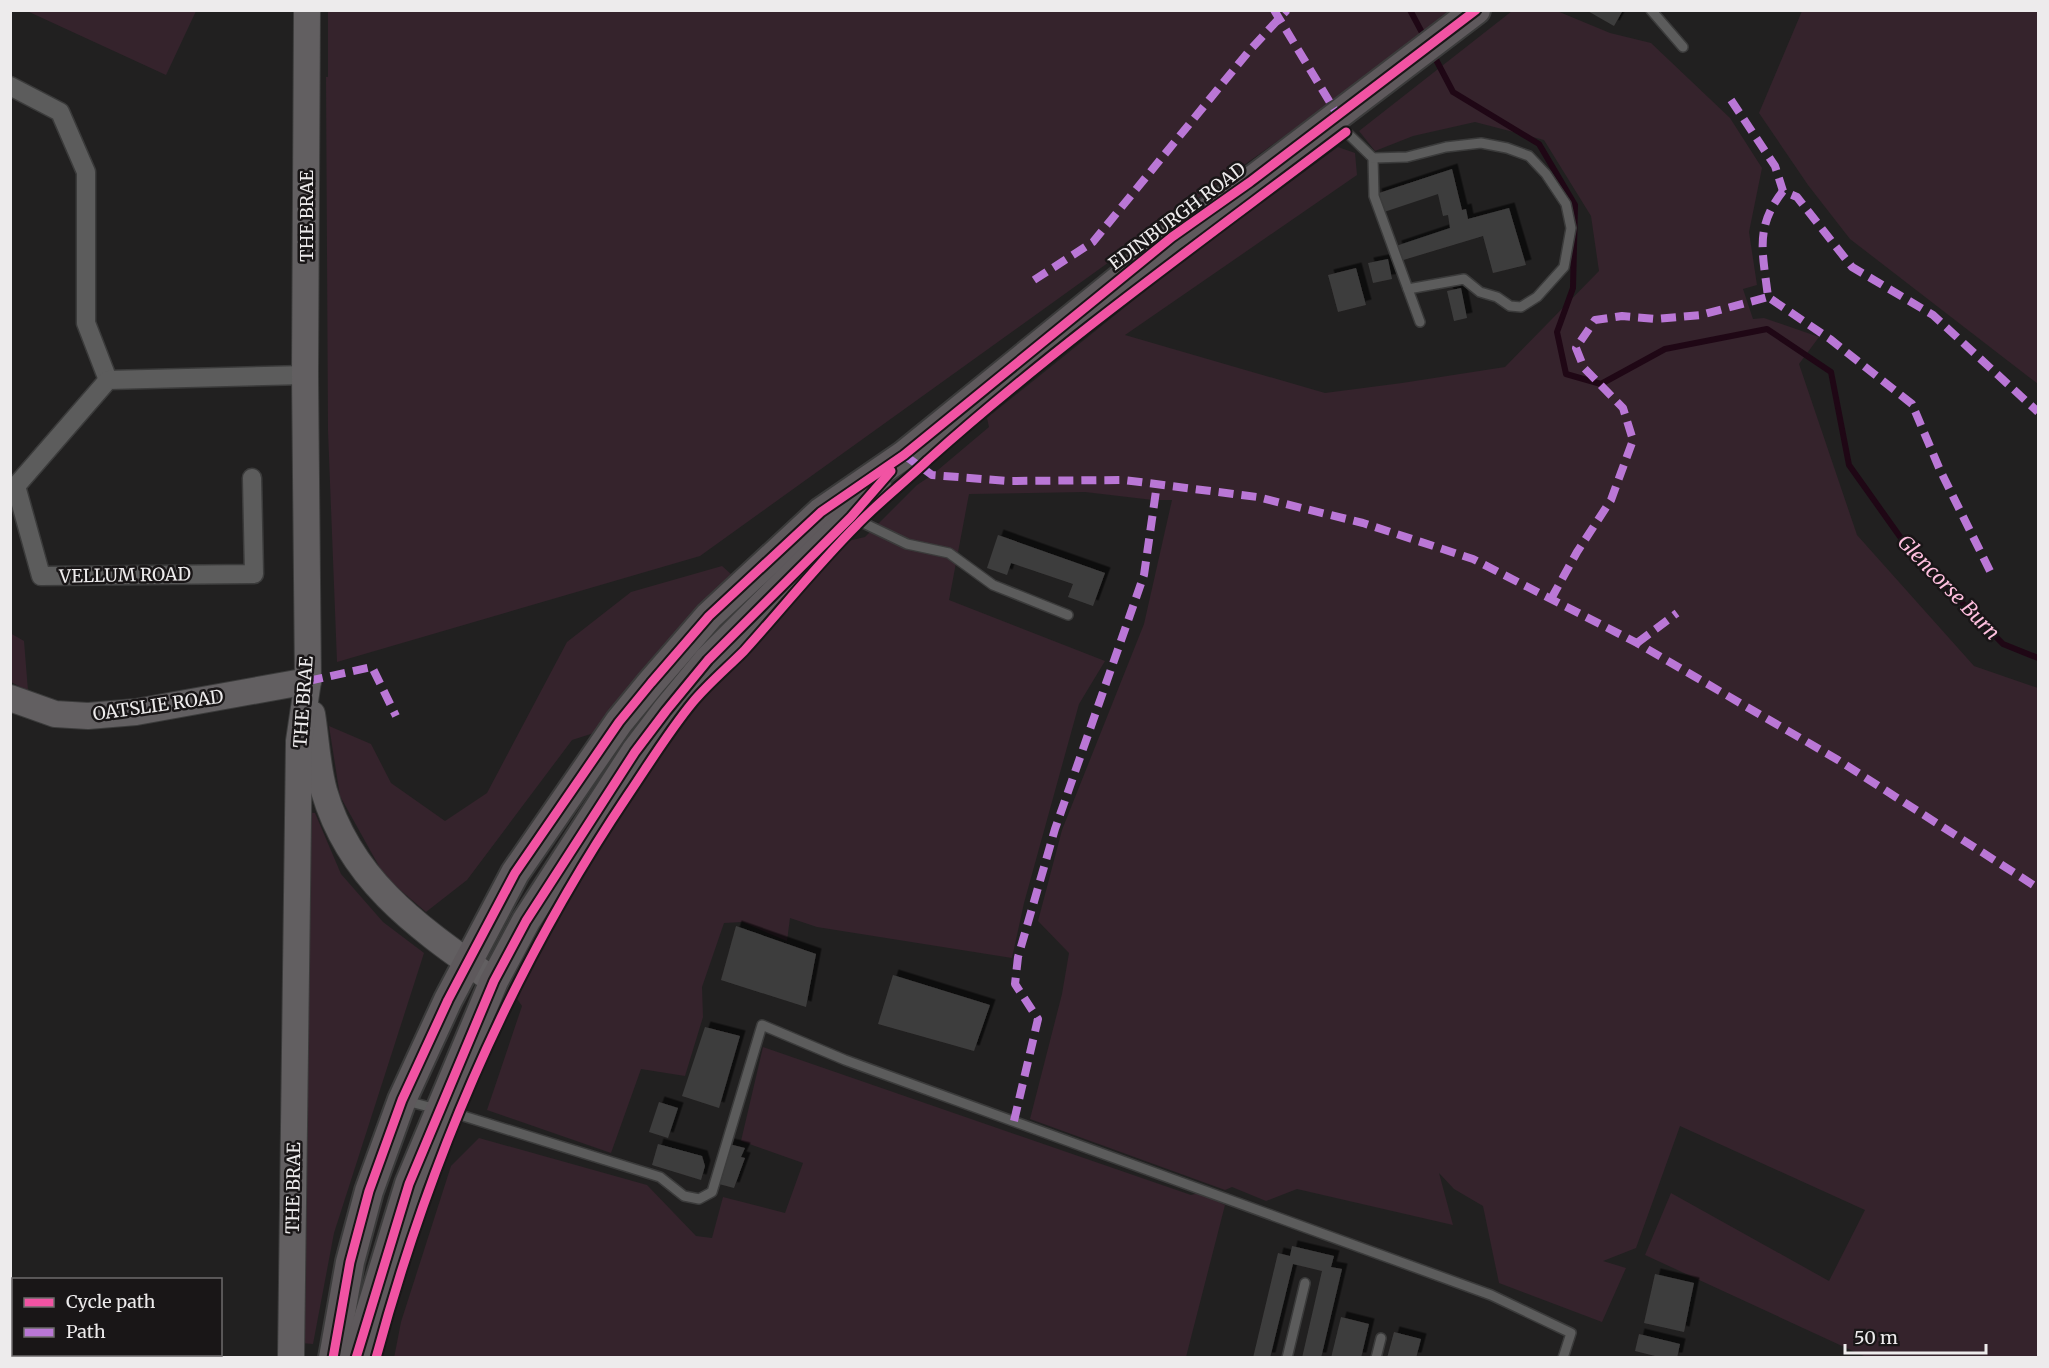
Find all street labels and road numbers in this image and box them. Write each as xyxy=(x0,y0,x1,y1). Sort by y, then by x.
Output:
street label: EDINBURGH ROAD xyxy=(1104,157,1250,275)
street label: THE BRAE xyxy=(295,170,318,262)
street label: VELLUM ROAD xyxy=(58,562,191,588)
street label: THE BRAE xyxy=(288,655,318,749)
street label: OATSLIE ROAD xyxy=(91,684,225,726)
street label: THE BRAE xyxy=(281,1141,305,1234)

